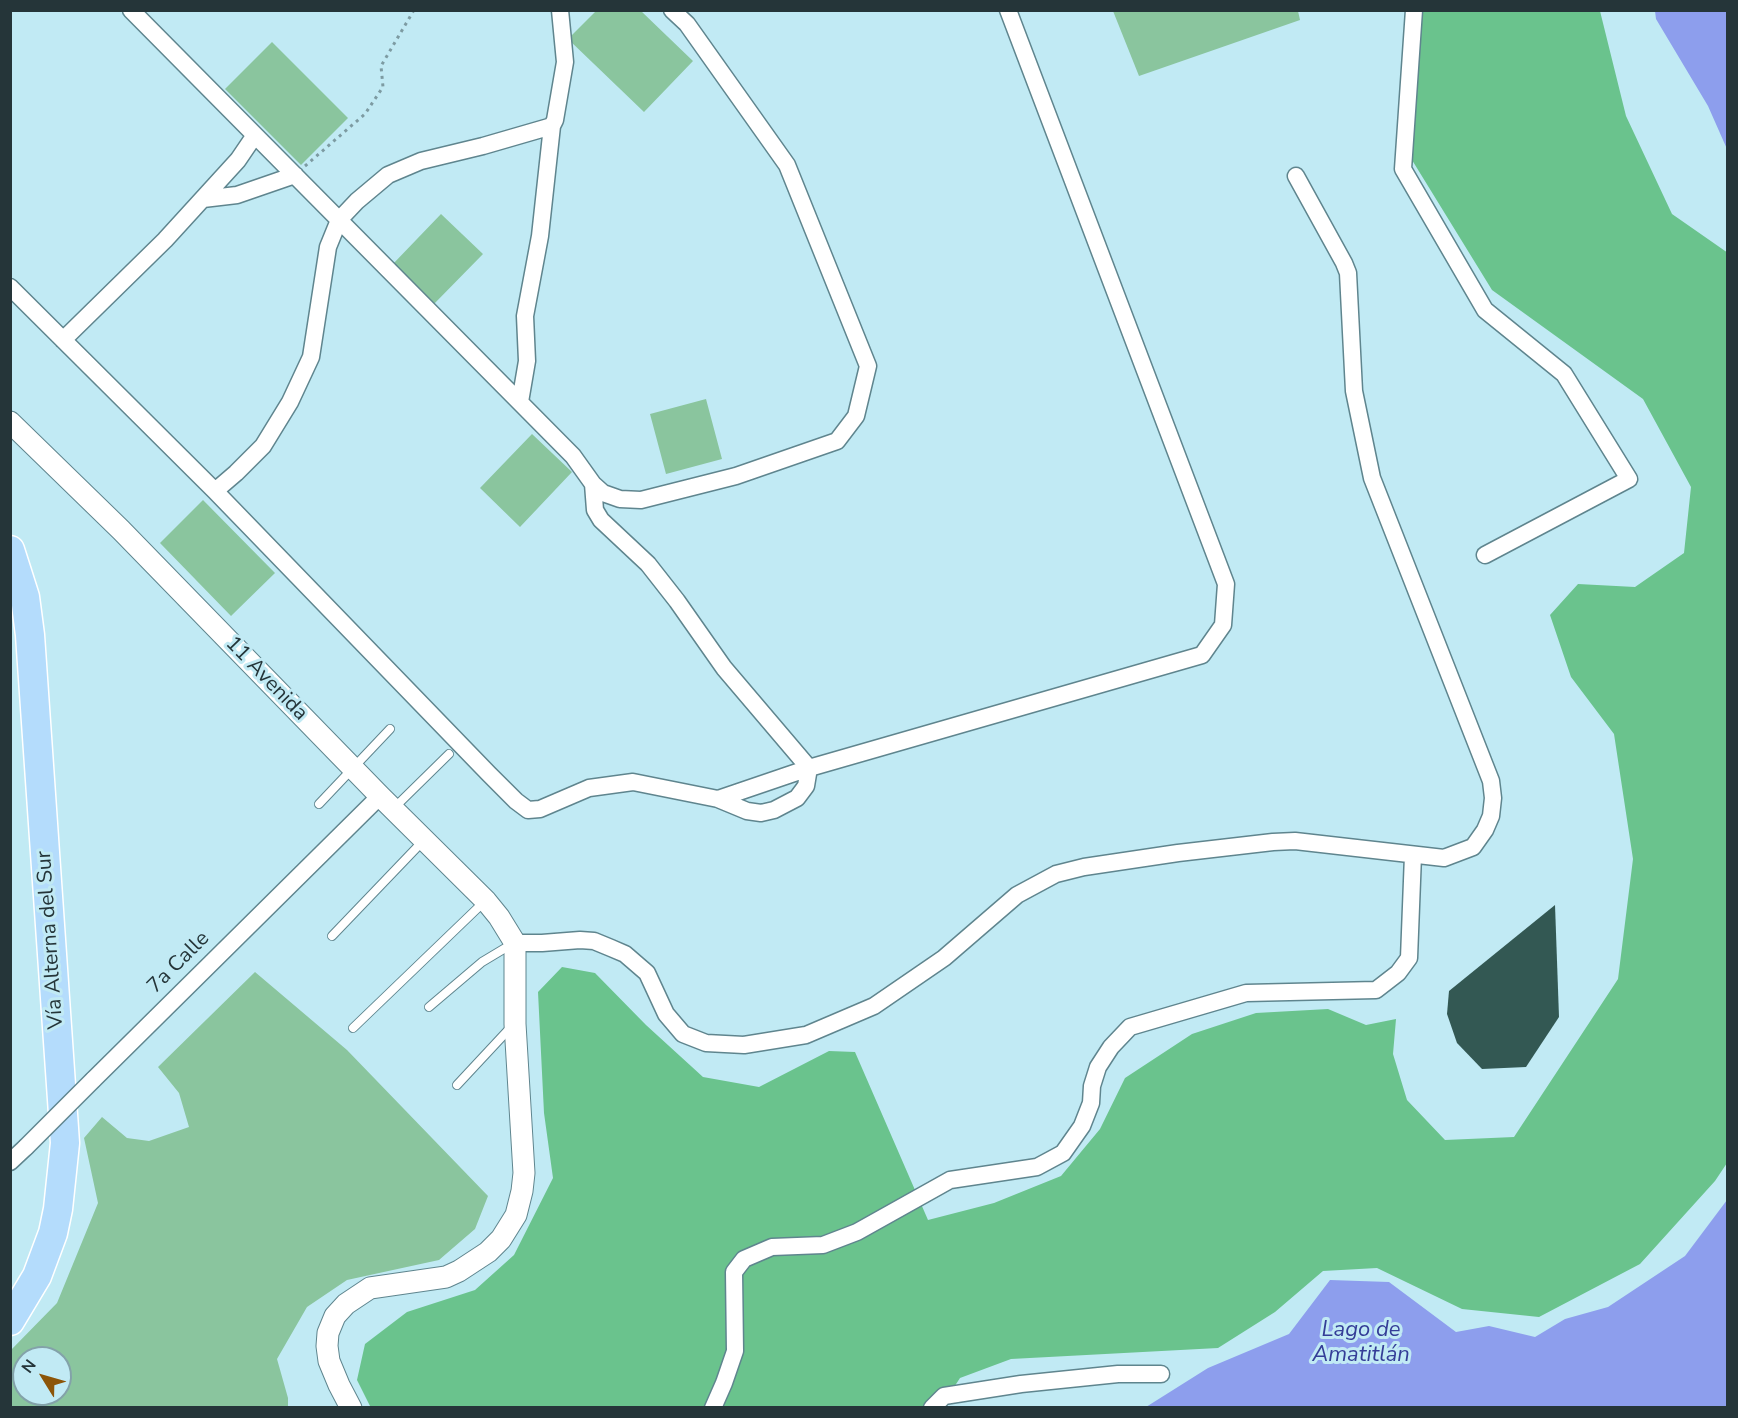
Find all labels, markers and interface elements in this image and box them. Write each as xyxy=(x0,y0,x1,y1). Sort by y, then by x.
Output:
street label: 11 Avenida xyxy=(220,632,312,726)
street label: Vía Alterna del Sur xyxy=(32,850,70,1030)
street label: 7a Calle xyxy=(143,927,215,999)
water label: Lago de Amatitlán xyxy=(1312,1318,1410,1370)
north arrow xyxy=(12,1346,72,1406)
text: N xyxy=(17,1355,42,1378)

